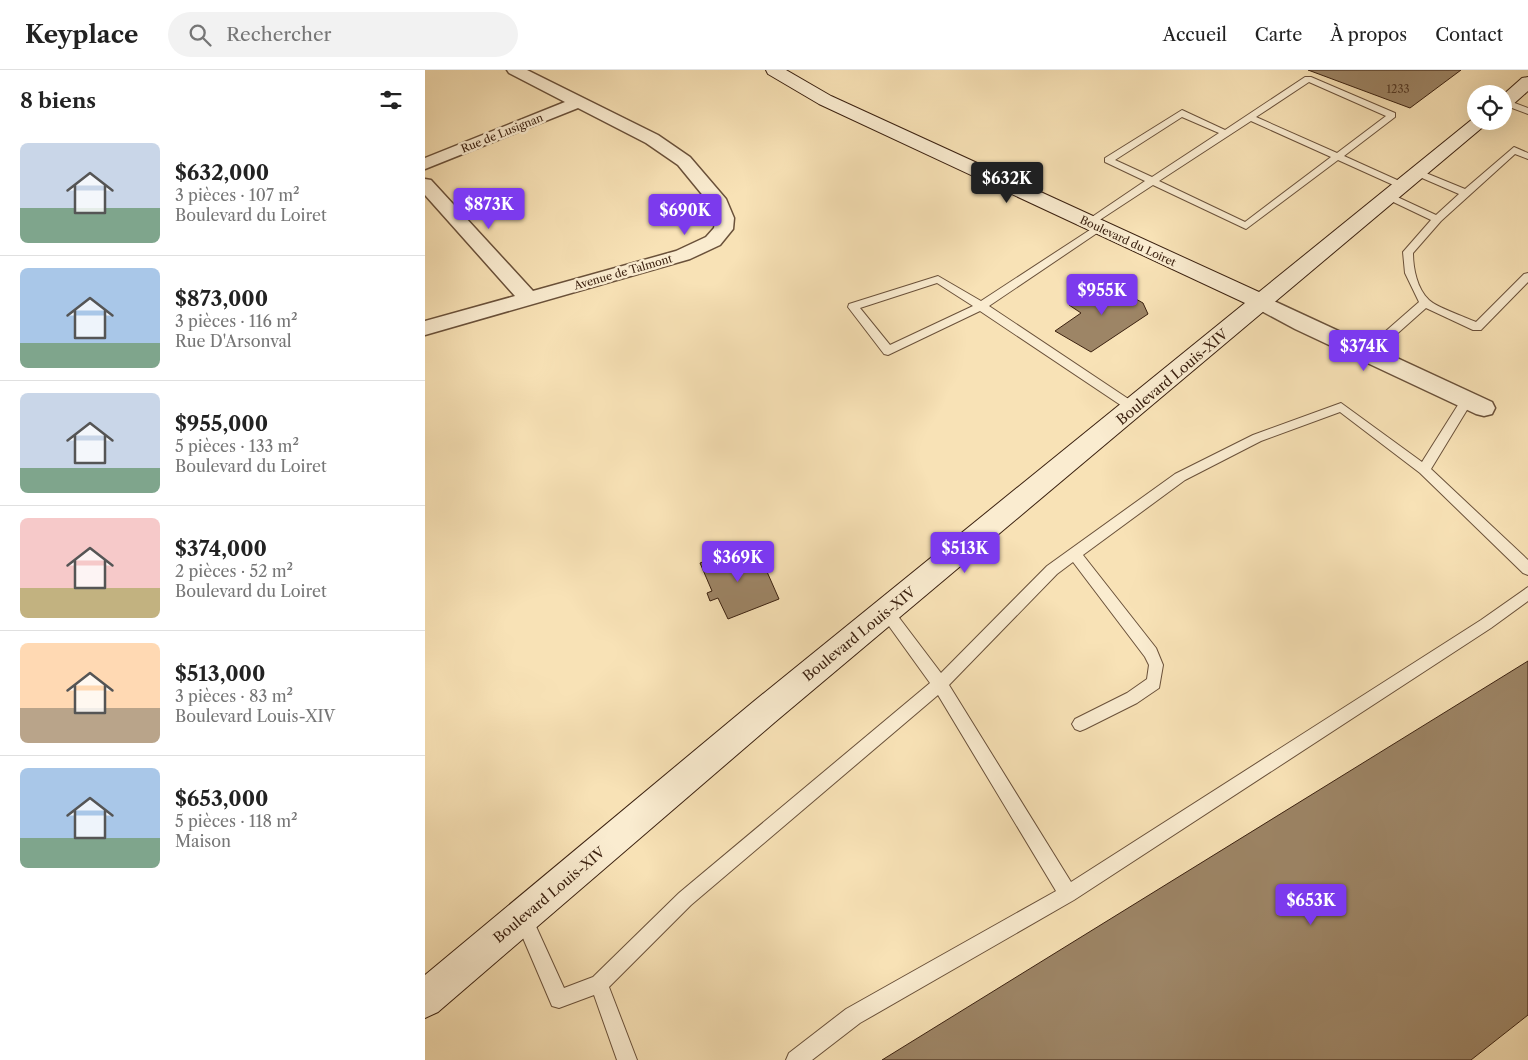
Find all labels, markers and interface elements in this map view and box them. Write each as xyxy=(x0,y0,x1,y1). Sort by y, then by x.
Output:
search box xyxy=(168,12,518,57)
text: Keyplace xyxy=(25,20,138,49)
icon: search xyxy=(186,21,214,49)
text: Rechercher xyxy=(226,23,332,46)
text: Accueil xyxy=(1163,24,1227,46)
text: Carte xyxy=(1255,24,1302,46)
text: À propos xyxy=(1330,24,1407,46)
text: Contact xyxy=(1435,24,1503,46)
house number: 1233 xyxy=(1386,82,1410,96)
map controls xyxy=(1467,85,1512,130)
button: locate xyxy=(1467,85,1512,130)
icon: filters xyxy=(377,86,405,114)
text: 8 biens xyxy=(20,88,96,113)
street label: Rue de Lusignan xyxy=(459,110,545,156)
text: $632,000 xyxy=(175,160,269,185)
pin: $632K xyxy=(972,162,1042,204)
icon: home xyxy=(60,163,120,223)
text: $632K xyxy=(982,168,1032,188)
text: 3 pièces · 107 m² xyxy=(175,185,300,205)
pin: $873K xyxy=(454,188,524,230)
text: $873K xyxy=(465,194,513,214)
pin: $690K xyxy=(650,194,720,236)
text: $690K xyxy=(659,200,711,220)
text: Boulevard du Loiret xyxy=(175,205,327,225)
street label: Boulevard du Loiret xyxy=(1078,213,1178,269)
street label: Avenue de Talmont xyxy=(571,251,674,293)
pin: $955K xyxy=(1067,274,1137,316)
text: $955K xyxy=(1078,280,1126,300)
text: $873,000 xyxy=(175,286,268,311)
icon: home xyxy=(60,288,120,348)
text: 3 pièces · 116 m² xyxy=(175,311,298,331)
street label: Boulevard Louis-XIV xyxy=(1113,325,1232,429)
pin: $374K xyxy=(1329,330,1399,372)
text: Rue D'Arsonval xyxy=(175,331,292,351)
text: $374K xyxy=(1340,336,1388,356)
text: $955,000 xyxy=(175,411,268,436)
icon: home xyxy=(60,413,120,473)
text: 5 pièces · 133 m² xyxy=(175,436,299,456)
text: Boulevard du Loiret xyxy=(175,456,327,476)
pin: $513K xyxy=(930,532,1000,574)
text: $374,000 xyxy=(175,536,267,561)
icon: home xyxy=(60,538,120,598)
text: $513K xyxy=(942,538,988,558)
pin: $369K xyxy=(703,540,773,583)
text: $369K xyxy=(713,547,763,567)
text: 2 pièces · 52 m² xyxy=(175,561,293,581)
text: Boulevard du Loiret xyxy=(175,581,327,601)
street label: Boulevard Louis-XIV xyxy=(799,582,920,685)
text: $513,000 xyxy=(175,661,265,686)
icon: home xyxy=(60,663,120,723)
text: 3 pièces · 83 m² xyxy=(175,686,293,706)
text: Boulevard Louis-XIV xyxy=(175,706,335,726)
text: $653,000 xyxy=(175,786,268,811)
icon: home xyxy=(60,788,120,848)
text: 5 pièces · 118 m² xyxy=(175,811,298,831)
text: Maison xyxy=(175,831,231,851)
street label: Boulevard Louis-XIV xyxy=(490,843,609,947)
pin: $653K xyxy=(1276,884,1346,926)
text: $653K xyxy=(1286,890,1336,910)

